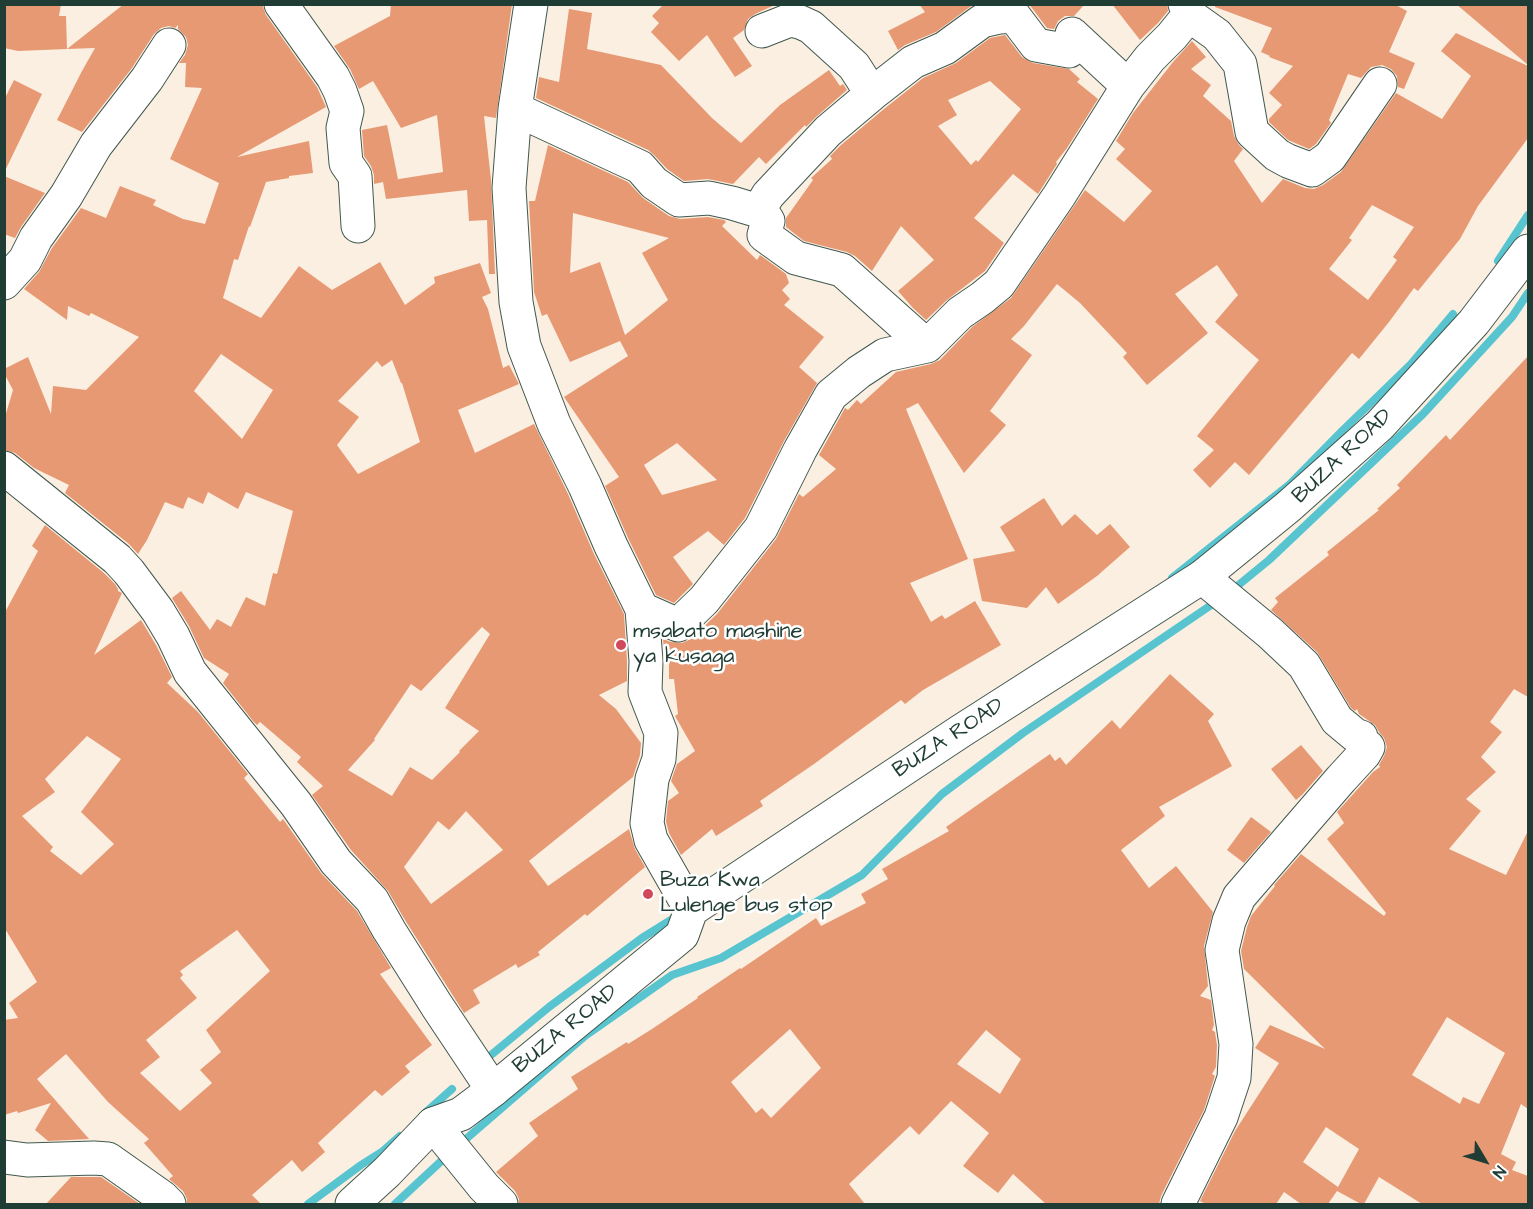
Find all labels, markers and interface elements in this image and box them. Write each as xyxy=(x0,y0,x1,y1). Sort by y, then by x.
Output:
street label: BUZA ROAD xyxy=(1288,404,1398,510)
place label: msabato mashine ya kusaga xyxy=(633,619,802,670)
marker: msabato mashine ya kusaga xyxy=(614,638,628,652)
street label: BUZA ROAD xyxy=(889,693,1009,785)
place label: Buza Kwa Lulenge bus stop xyxy=(660,868,833,920)
marker: Buza Kwa Lulenge bus stop xyxy=(641,887,655,901)
street label: BUZA ROAD xyxy=(508,980,624,1080)
north arrow xyxy=(1455,1131,1515,1191)
text: N xyxy=(1487,1161,1511,1183)

